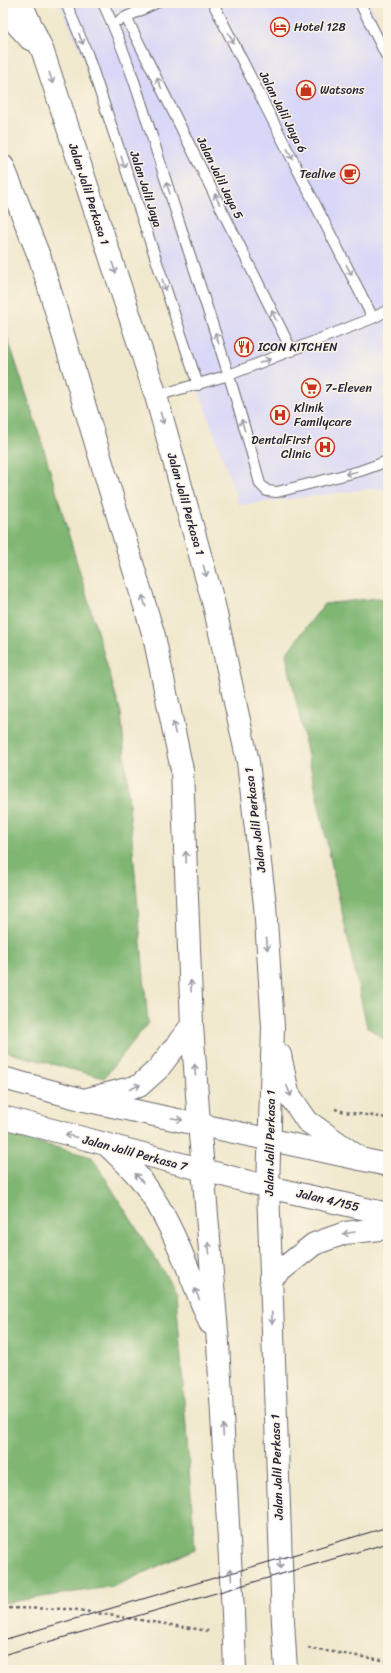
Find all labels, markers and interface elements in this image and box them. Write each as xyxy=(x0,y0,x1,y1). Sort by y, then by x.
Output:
hotel icon: Hotel 128 xyxy=(269,16,291,38)
place label: Hotel 128 xyxy=(294,16,346,38)
one-way arrow xyxy=(228,32,235,44)
one-way arrow xyxy=(78,33,86,45)
street label: Jalan Jalil Jaya 6 xyxy=(252,66,313,157)
one-way arrow xyxy=(48,71,55,84)
one-way arrow xyxy=(154,77,162,89)
shop icon: Watsons xyxy=(295,79,317,101)
place label: Watsons xyxy=(320,79,365,101)
street label: Jalan Jalil Jaya 5 xyxy=(190,132,250,223)
street label: Jalan Jalil Perkasa 1 xyxy=(62,139,116,248)
street label: Jalan Jalil Jaya xyxy=(123,147,169,230)
one-way arrow xyxy=(286,147,294,159)
one-way arrow xyxy=(120,156,128,168)
place label: Tealive xyxy=(300,163,336,185)
cafe icon: Tealive xyxy=(339,163,361,185)
one-way arrow xyxy=(164,182,171,195)
one-way arrow xyxy=(212,194,220,206)
one-way arrow xyxy=(110,262,118,274)
one-way arrow xyxy=(345,263,353,275)
one-way arrow xyxy=(161,279,169,291)
one-way arrow xyxy=(270,310,278,322)
one-way arrow xyxy=(212,333,220,345)
restaurant icon: ICON KITCHEN xyxy=(233,336,255,358)
place label: ICON KITCHEN xyxy=(257,336,338,358)
one-way arrow xyxy=(259,357,271,365)
supermarket icon: 7-Eleven xyxy=(300,377,322,399)
place label: 7-Eleven xyxy=(325,377,372,399)
place label: Klinik Familycare xyxy=(294,397,352,433)
hospital icon: Klinik Familycare xyxy=(269,404,291,426)
one-way arrow xyxy=(159,412,166,425)
one-way arrow xyxy=(239,418,246,431)
place label: DentalFirst Clinic xyxy=(251,429,312,465)
hospital icon: DentalFirst Clinic xyxy=(314,436,336,458)
street label: Jalan Jalil Perkasa 1 xyxy=(161,449,211,558)
one-way arrow xyxy=(345,470,358,477)
one-way arrow xyxy=(202,564,209,577)
one-way arrow xyxy=(140,595,147,608)
one-way arrow xyxy=(169,721,177,734)
street label: Jalan Jalil Perkasa 1 xyxy=(238,766,272,875)
one-way arrow xyxy=(182,851,189,864)
one-way arrow xyxy=(264,937,271,950)
one-way arrow xyxy=(187,980,194,993)
one-way arrow xyxy=(192,1064,199,1077)
one-way arrow xyxy=(129,1083,141,1090)
one-way arrow xyxy=(286,1085,293,1097)
street label: Jalan Jalil Perkasa 1 xyxy=(258,1090,282,1197)
one-way arrow xyxy=(170,1115,183,1123)
street label: Jalan Jalil Perkasa 7 xyxy=(79,1128,191,1178)
one-way arrow xyxy=(64,1131,77,1139)
one-way arrow xyxy=(135,1173,144,1183)
street label: Jalan 4/155 xyxy=(293,1182,362,1218)
one-way arrow xyxy=(343,1229,356,1237)
one-way arrow xyxy=(206,1242,213,1255)
one-way arrow xyxy=(193,1288,200,1300)
one-way arrow xyxy=(268,1311,275,1324)
street label: Jalan Jalil Perkasa 1 xyxy=(264,1414,290,1521)
one-way arrow xyxy=(219,1424,226,1437)
one-way arrow xyxy=(277,1556,284,1569)
one-way arrow xyxy=(227,1568,234,1581)

